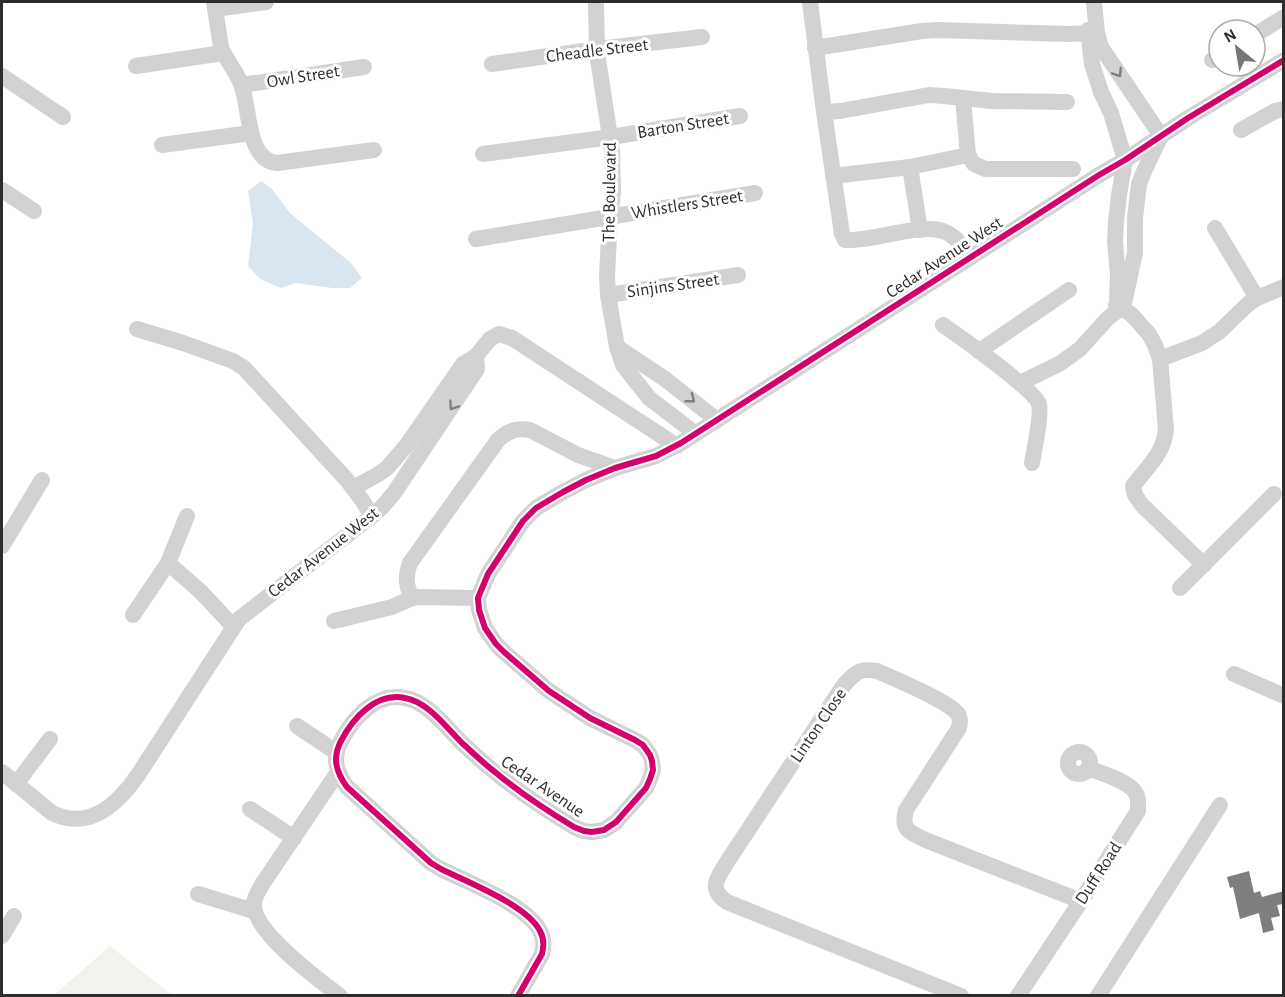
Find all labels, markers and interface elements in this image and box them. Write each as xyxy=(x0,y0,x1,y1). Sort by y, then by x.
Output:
north arrow xyxy=(1207,18,1267,78)
text: N xyxy=(1221,26,1239,46)
street label: Cheadle Street xyxy=(545,36,649,66)
street label: Owl Street xyxy=(266,62,341,92)
one-way arrow xyxy=(1111,66,1122,77)
street label: Barton Street xyxy=(636,110,730,142)
street label: The Boulevard xyxy=(600,142,620,242)
street label: Whistlers Street xyxy=(630,187,744,223)
street label: Cedar Avenue West xyxy=(883,213,1006,302)
street label: Sinjins Street xyxy=(626,271,720,301)
one-way arrow xyxy=(684,392,695,403)
one-way arrow xyxy=(449,400,460,411)
street label: Cedar Avenue West xyxy=(265,504,383,601)
street label: Linton Close xyxy=(788,685,850,766)
street label: Cedar Avenue xyxy=(498,753,587,821)
street label: Duff Road xyxy=(1072,839,1126,908)

